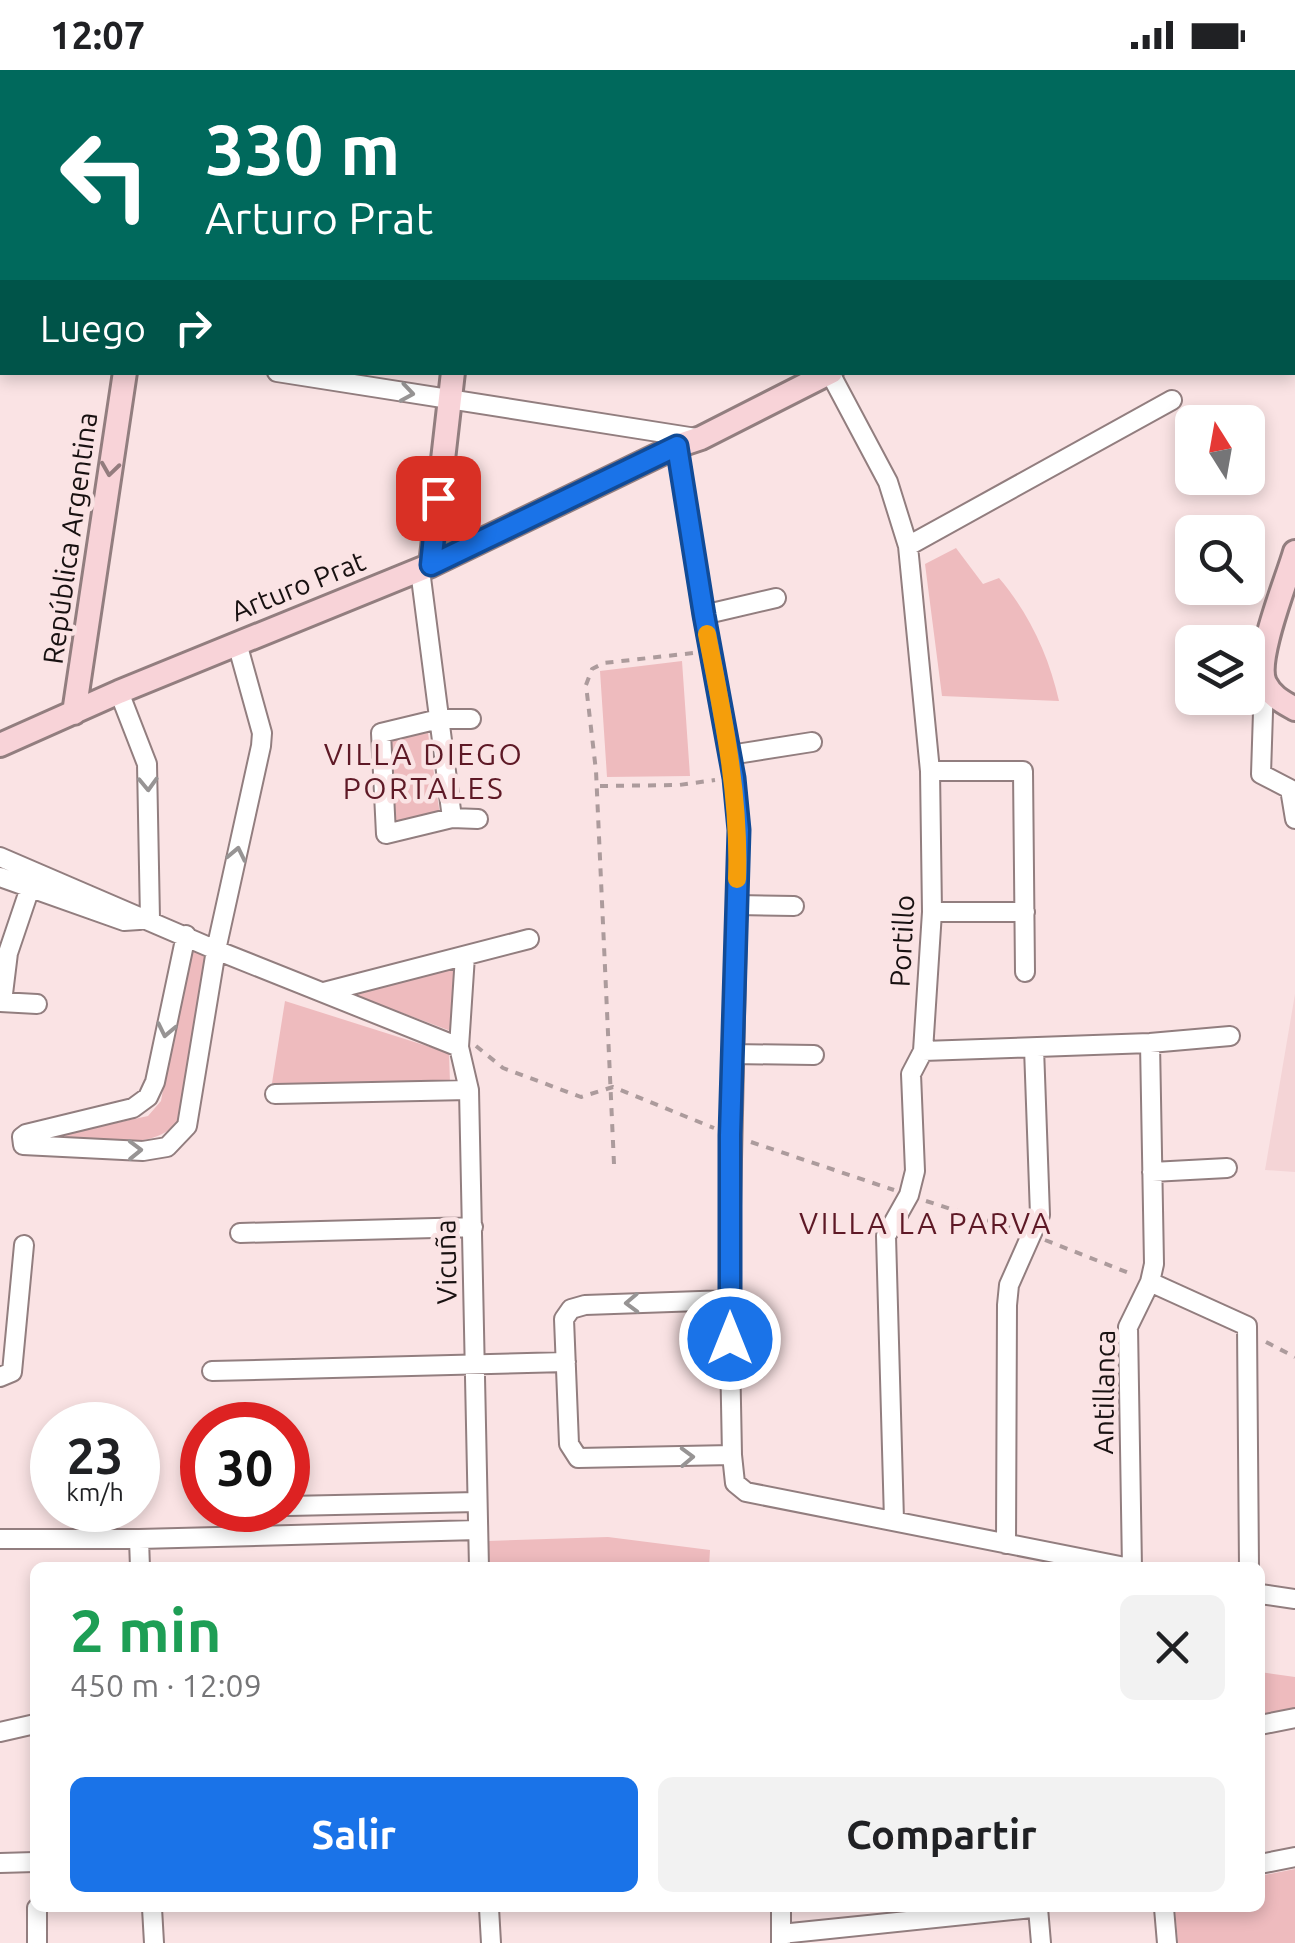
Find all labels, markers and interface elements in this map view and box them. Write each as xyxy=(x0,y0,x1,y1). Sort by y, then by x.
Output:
text: 12:07 xyxy=(50,14,145,56)
icon: left xyxy=(40,110,170,240)
text: 330 m xyxy=(205,110,400,188)
text: Arturo Prat xyxy=(205,192,433,243)
icon: right xyxy=(166,300,221,355)
text: Luego xyxy=(40,307,146,349)
one-way arrow xyxy=(399,381,416,402)
north arrow xyxy=(1175,405,1265,495)
map controls xyxy=(1175,405,1265,715)
street label: República Argentina xyxy=(36,410,103,666)
pin xyxy=(396,456,481,541)
one-way arrow xyxy=(101,461,122,477)
icon: arrive xyxy=(411,471,466,526)
button: search xyxy=(1175,515,1265,605)
street label: Arturo Prat xyxy=(226,545,369,626)
button: layers xyxy=(1175,625,1265,715)
district label: VILLA DIEGO PORTALES xyxy=(324,737,524,805)
one-way arrow xyxy=(138,777,159,793)
one-way arrow xyxy=(226,846,247,863)
street label: Portillo xyxy=(884,894,919,988)
one-way arrow xyxy=(157,1022,178,1039)
one-way arrow xyxy=(128,1139,143,1161)
district label: VILLA LA PARVA xyxy=(799,1206,1053,1240)
street label: Vicuña xyxy=(429,1219,462,1305)
position arrow xyxy=(678,1287,782,1391)
one-way arrow xyxy=(623,1293,639,1314)
street label: Antillanca xyxy=(1087,1330,1120,1454)
speed limit sign: 30 xyxy=(180,1402,310,1532)
text: 23 xyxy=(67,1427,123,1483)
one-way arrow xyxy=(680,1446,696,1467)
text: km/h xyxy=(66,1478,124,1506)
button: close xyxy=(1120,1595,1225,1700)
text: 2 min xyxy=(70,1596,222,1663)
text: 450 m · 12:09 xyxy=(70,1667,262,1703)
button: Salir xyxy=(70,1777,638,1892)
button: Compartir xyxy=(658,1777,1225,1892)

